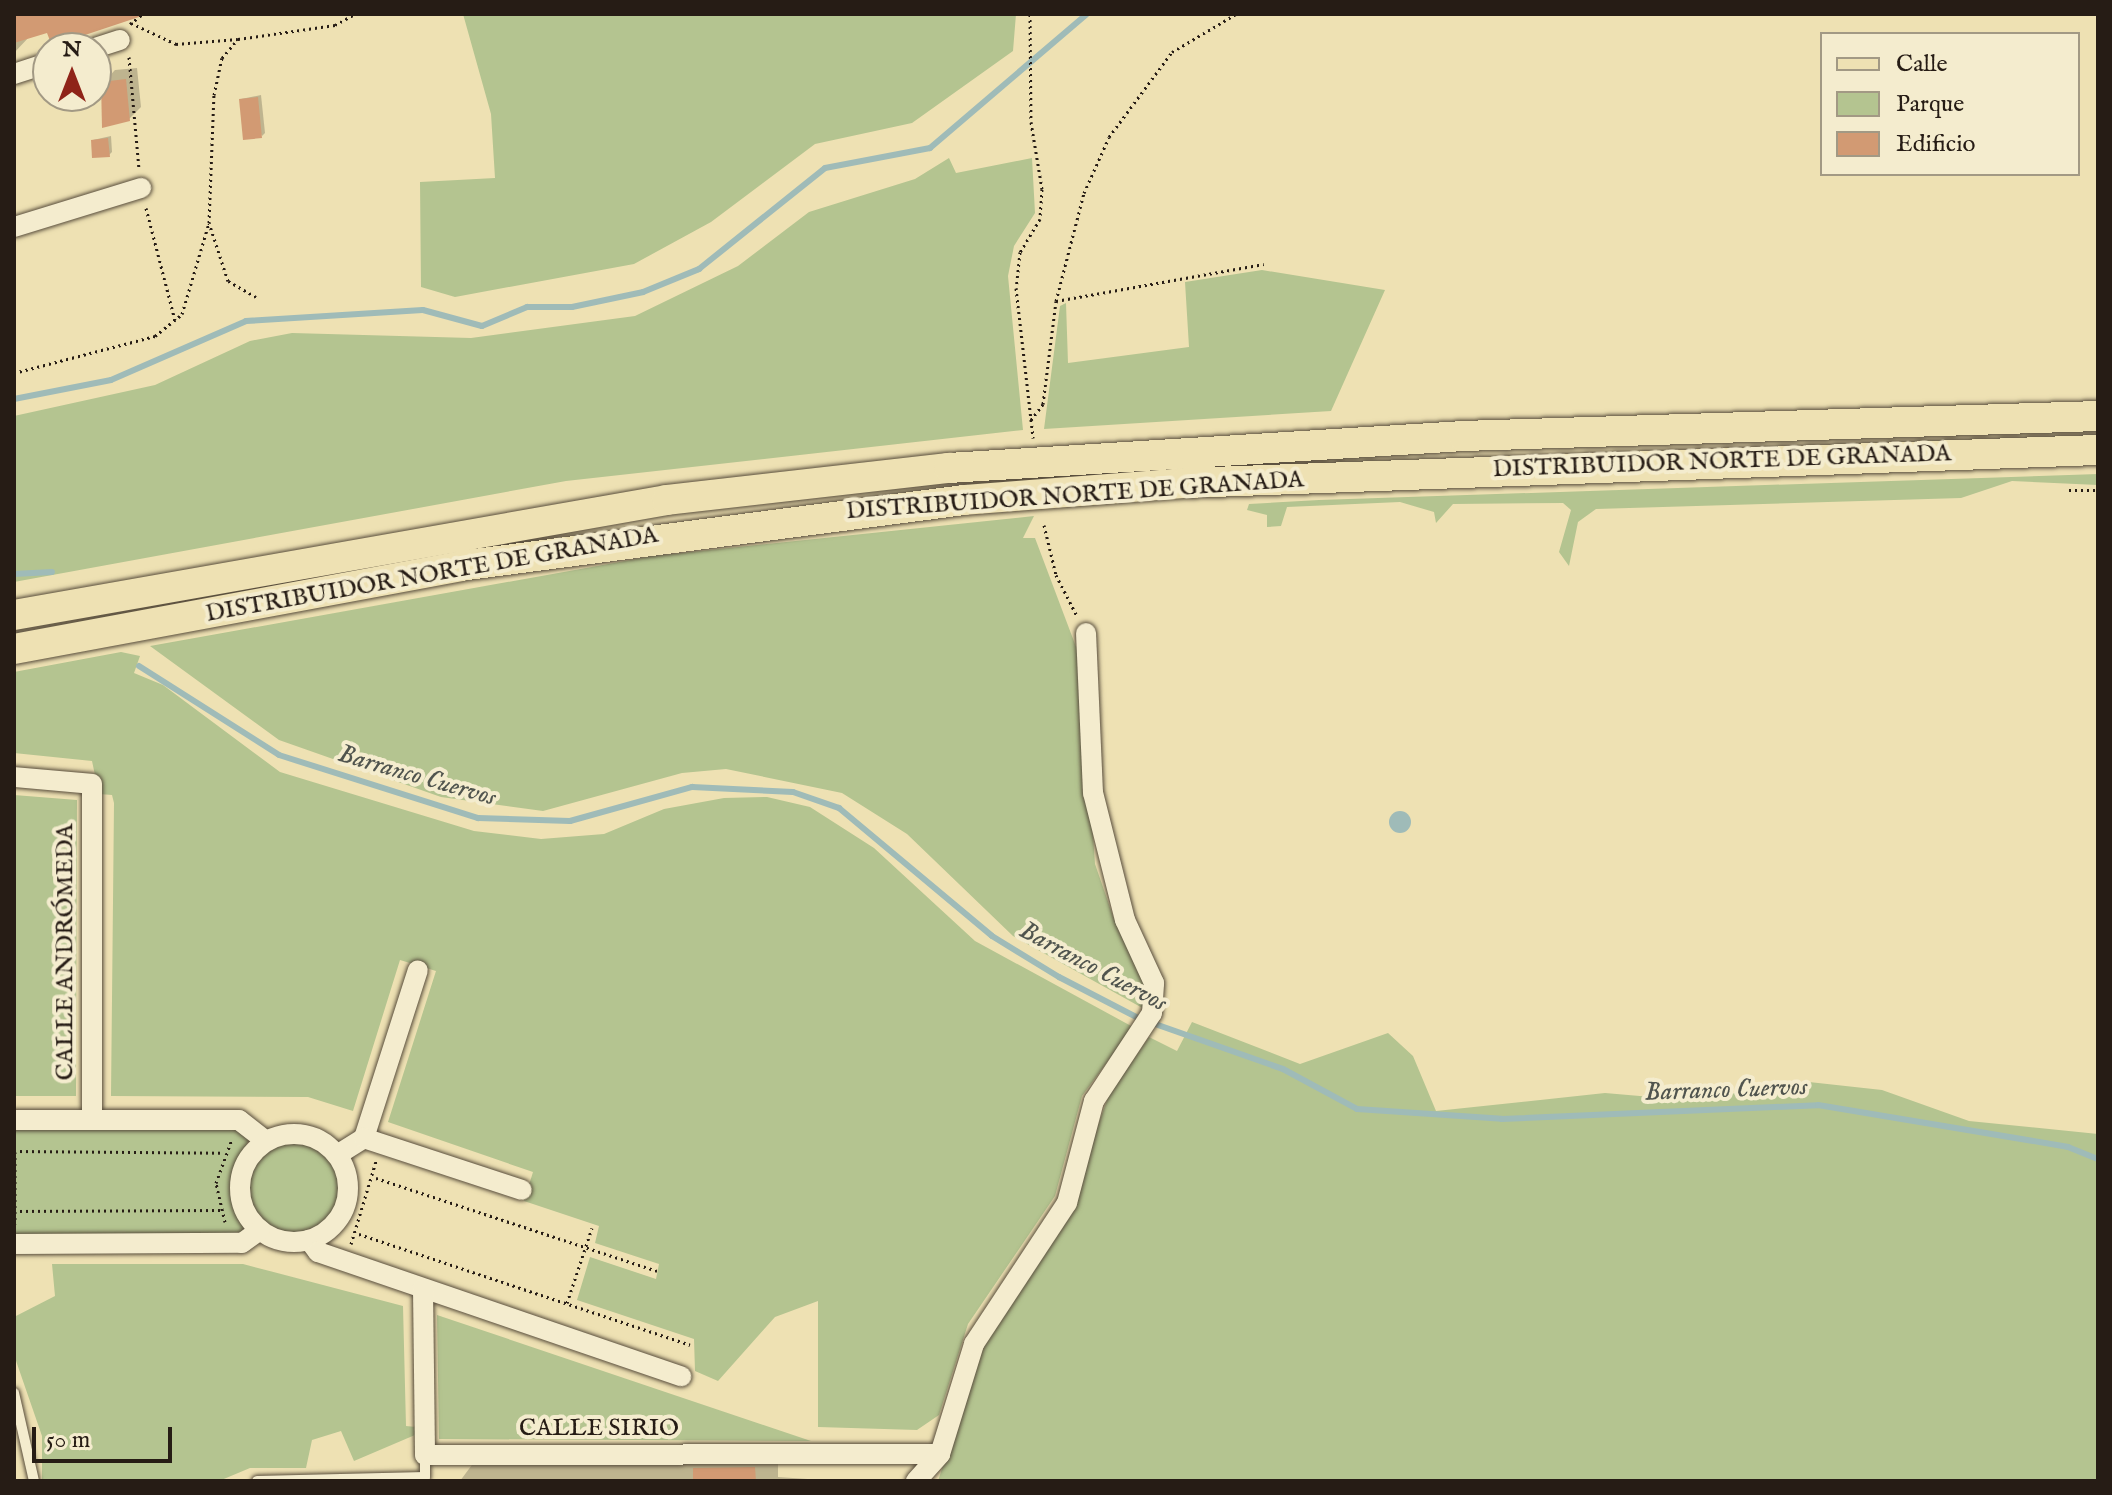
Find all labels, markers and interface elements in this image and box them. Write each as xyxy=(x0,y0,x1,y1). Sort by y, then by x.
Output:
north arrow xyxy=(32,32,112,112)
legend xyxy=(1820,32,2080,176)
text: N xyxy=(62,36,82,64)
text: Calle xyxy=(1896,49,1948,80)
text: Parque xyxy=(1896,89,1964,120)
text: Edificio xyxy=(1896,129,1975,160)
street label: DISTRIBUIDOR NORTE DE GRANADA xyxy=(1492,440,1952,484)
street label: DISTRIBUIDOR NORTE DE GRANADA xyxy=(845,466,1305,526)
street label: DISTRIBUIDOR NORTE DE GRANADA xyxy=(204,521,660,629)
water label: Barranco Cuervos xyxy=(334,739,500,813)
street label: CALLE ANDRÓMEDA xyxy=(52,824,80,1080)
water label: Barranco Cuervos xyxy=(1014,915,1172,1019)
water label: Barranco Cuervos xyxy=(1644,1072,1808,1108)
scale bar xyxy=(36,1411,176,1461)
street label: CALLE SIRIO xyxy=(519,1415,679,1443)
text: 50 m xyxy=(46,1425,90,1456)

